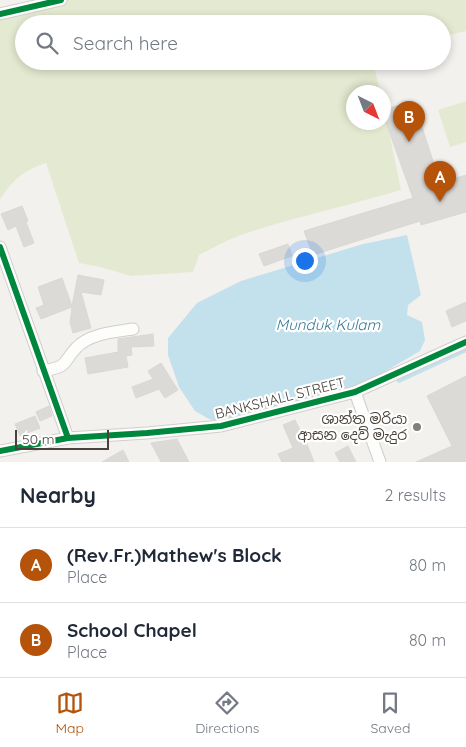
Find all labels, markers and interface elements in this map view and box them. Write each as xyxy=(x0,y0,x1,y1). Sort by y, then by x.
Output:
search box xyxy=(15,15,451,70)
icon: search xyxy=(33,29,61,57)
text: Search here xyxy=(73,31,178,55)
north arrow xyxy=(346,85,391,130)
pin: B xyxy=(393,101,425,142)
pin: A xyxy=(424,161,456,202)
your location xyxy=(292,248,318,274)
water label: Munduk Kulam xyxy=(276,315,380,334)
street label: BANKSHALL STREET xyxy=(213,373,347,423)
place label: ශාන්ත මරියා ආසන දෙව් මැදුර xyxy=(297,410,407,444)
marker: ශාන්ත මරියා ආසන දෙව් මැදුර xyxy=(411,421,423,433)
scale bar xyxy=(15,427,109,450)
text: 50 m xyxy=(22,430,55,448)
text: Nearby xyxy=(20,482,96,508)
text: 2 results xyxy=(384,485,446,505)
text: (Rev.Fr.)Mathew's Block xyxy=(67,543,282,567)
text: A xyxy=(31,555,41,575)
text: 80 m xyxy=(409,555,446,575)
text: Place xyxy=(67,567,107,587)
text: School Chapel xyxy=(67,618,197,642)
text: B xyxy=(31,630,41,650)
text: 80 m xyxy=(409,630,446,650)
text: Place xyxy=(67,642,107,662)
tab: Map xyxy=(56,689,84,737)
tab: Directions xyxy=(195,689,259,737)
tab: Saved xyxy=(370,689,410,737)

